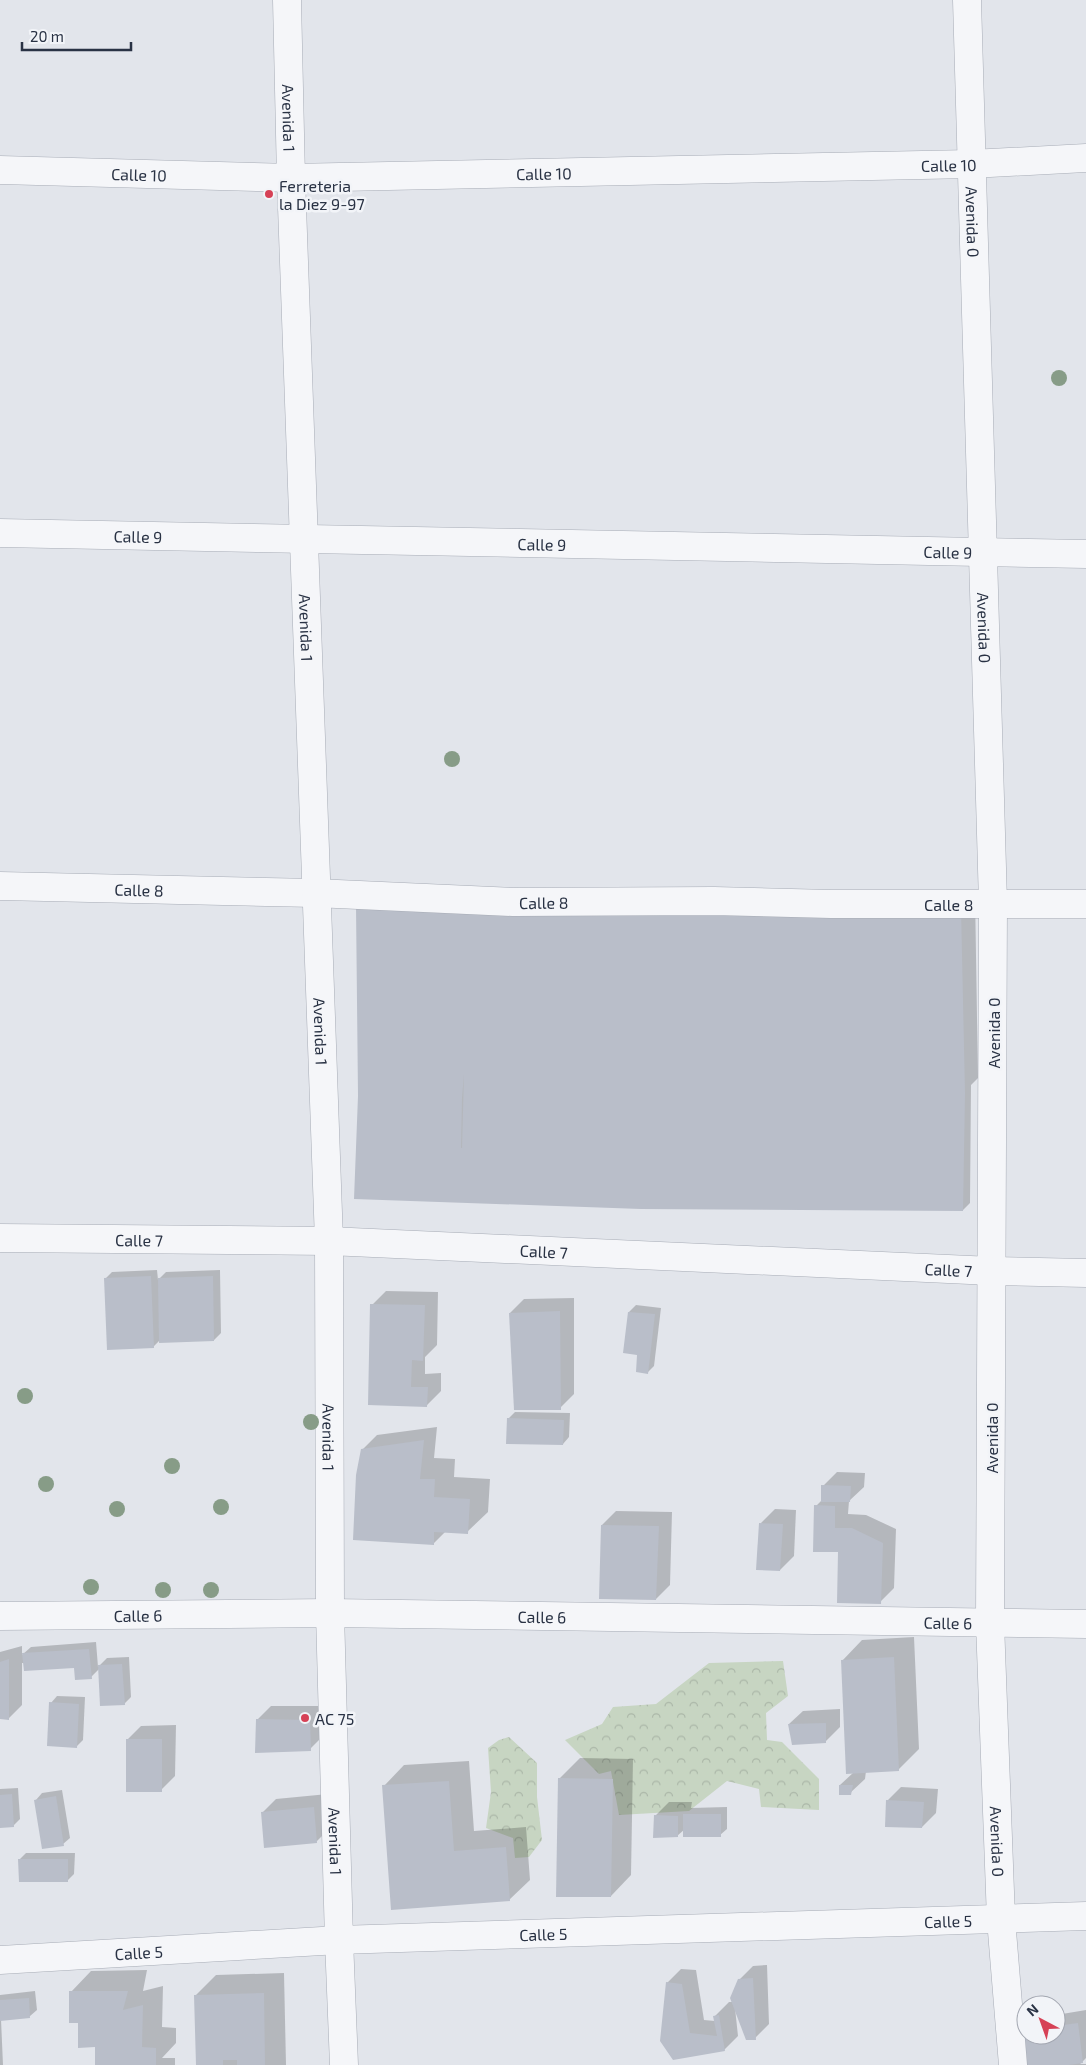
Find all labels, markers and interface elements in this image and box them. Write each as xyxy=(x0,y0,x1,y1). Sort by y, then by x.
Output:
scale bar xyxy=(22,20,131,52)
text: 20 m xyxy=(30,27,64,45)
street label: Avenida 1 xyxy=(279,84,300,152)
street label: Calle 10 xyxy=(921,154,977,175)
street label: Calle 10 xyxy=(516,163,572,183)
street label: Calle 10 xyxy=(111,164,167,184)
place label: Ferreteria la Diez 9-97 xyxy=(279,176,365,213)
street label: Avenida 0 xyxy=(963,186,984,258)
marker: Ferreteria la Diez 9-97 xyxy=(263,188,275,200)
street label: Calle 9 xyxy=(113,526,163,546)
street label: Calle 9 xyxy=(517,534,566,553)
street label: Calle 9 xyxy=(923,541,972,561)
street label: Avenida 0 xyxy=(975,592,996,664)
street label: Avenida 1 xyxy=(296,593,318,662)
street label: Calle 8 xyxy=(114,879,164,899)
street label: Calle 8 xyxy=(519,892,568,911)
street label: Calle 8 xyxy=(924,895,973,914)
street label: Avenida 1 xyxy=(311,997,332,1066)
street label: Avenida 0 xyxy=(984,997,1003,1069)
street label: Calle 7 xyxy=(115,1230,163,1249)
street label: Calle 7 xyxy=(519,1240,568,1261)
street label: Calle 7 xyxy=(924,1258,973,1280)
street label: Avenida 0 xyxy=(982,1402,1001,1474)
street label: Avenida 1 xyxy=(320,1403,339,1471)
street label: Calle 6 xyxy=(114,1605,162,1624)
street label: Calle 6 xyxy=(517,1606,566,1626)
street label: Calle 6 xyxy=(923,1612,972,1632)
place label: AC 75 xyxy=(315,1709,354,1728)
marker: AC 75 xyxy=(299,1712,311,1724)
street label: Avenida 0 xyxy=(987,1806,1009,1877)
street label: Avenida 1 xyxy=(326,1807,347,1875)
street label: Calle 5 xyxy=(924,1910,972,1931)
street label: Calle 5 xyxy=(519,1923,568,1944)
street label: Calle 5 xyxy=(114,1941,163,1963)
north arrow xyxy=(1016,1995,1066,2045)
text: N xyxy=(1023,2000,1042,2020)

